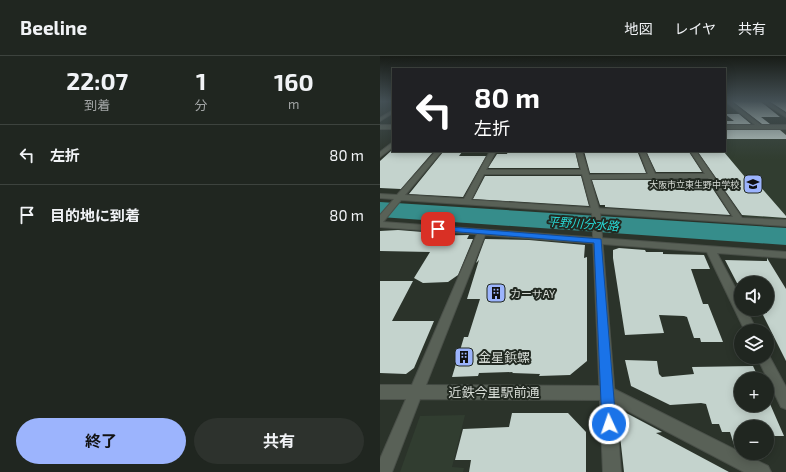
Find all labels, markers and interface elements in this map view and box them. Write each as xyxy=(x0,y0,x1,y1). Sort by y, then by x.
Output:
text: Beeline xyxy=(20,16,87,39)
text: 地図 xyxy=(624,20,652,37)
text: レイヤ xyxy=(674,20,716,37)
text: 共有 xyxy=(738,20,766,37)
text: 22:07 xyxy=(66,66,128,95)
text: 1 xyxy=(196,66,206,95)
text: 160 xyxy=(274,67,314,96)
text: 80 m xyxy=(474,80,540,114)
icon: left xyxy=(408,84,460,136)
text: m xyxy=(288,96,300,112)
text: 到着 xyxy=(84,97,110,113)
text: 分 xyxy=(195,97,208,113)
text: 左折 xyxy=(474,117,510,139)
icon: left xyxy=(16,144,38,166)
text: 左折 xyxy=(50,146,80,164)
text: 80 m xyxy=(329,146,364,164)
school or university icon: 大阪市立東生野中学校 xyxy=(742,173,764,195)
place label: 大阪市立東生野中学校 xyxy=(649,179,739,190)
icon: arrive xyxy=(16,204,38,226)
text: 目的地に到着 xyxy=(50,206,140,224)
text: 80 m xyxy=(329,206,364,224)
pin xyxy=(421,212,455,246)
water label: 平野川分水路 xyxy=(547,214,620,233)
icon: arrive xyxy=(427,218,449,240)
map controls xyxy=(734,276,774,460)
button: sound xyxy=(734,276,774,316)
building icon: カーサAY xyxy=(485,282,507,304)
place label: カーサAY xyxy=(510,287,556,300)
button: layers xyxy=(734,324,774,364)
building icon: 金星鋲螺 xyxy=(453,346,475,368)
place label: 金星鋲螺 xyxy=(478,349,530,365)
button: + xyxy=(734,372,774,412)
street label: 近鉄今里駅前通 xyxy=(448,384,540,400)
position arrow xyxy=(588,403,630,445)
button: 終了 xyxy=(16,418,186,464)
button: 共有 xyxy=(194,418,364,464)
button: − xyxy=(734,420,774,460)

